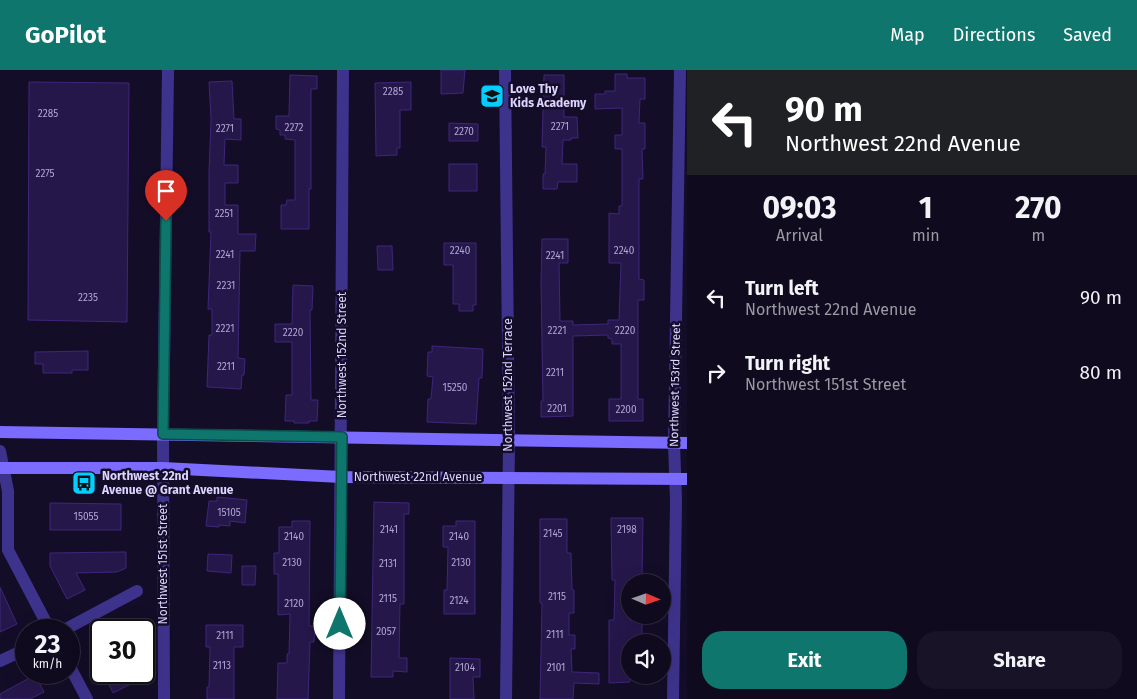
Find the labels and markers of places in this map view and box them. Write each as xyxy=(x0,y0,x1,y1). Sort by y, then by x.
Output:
place label: Love Thy Kids Academy xyxy=(510,82,587,110)
school or university icon: Love Thy Kids Academy xyxy=(479,83,505,109)
pin xyxy=(145,170,187,221)
place label: Northwest 22nd Avenue @ Grant Avenue xyxy=(101,469,234,497)
bus stop icon: Northwest 22nd Avenue @ Grant Avenue xyxy=(71,470,97,496)

